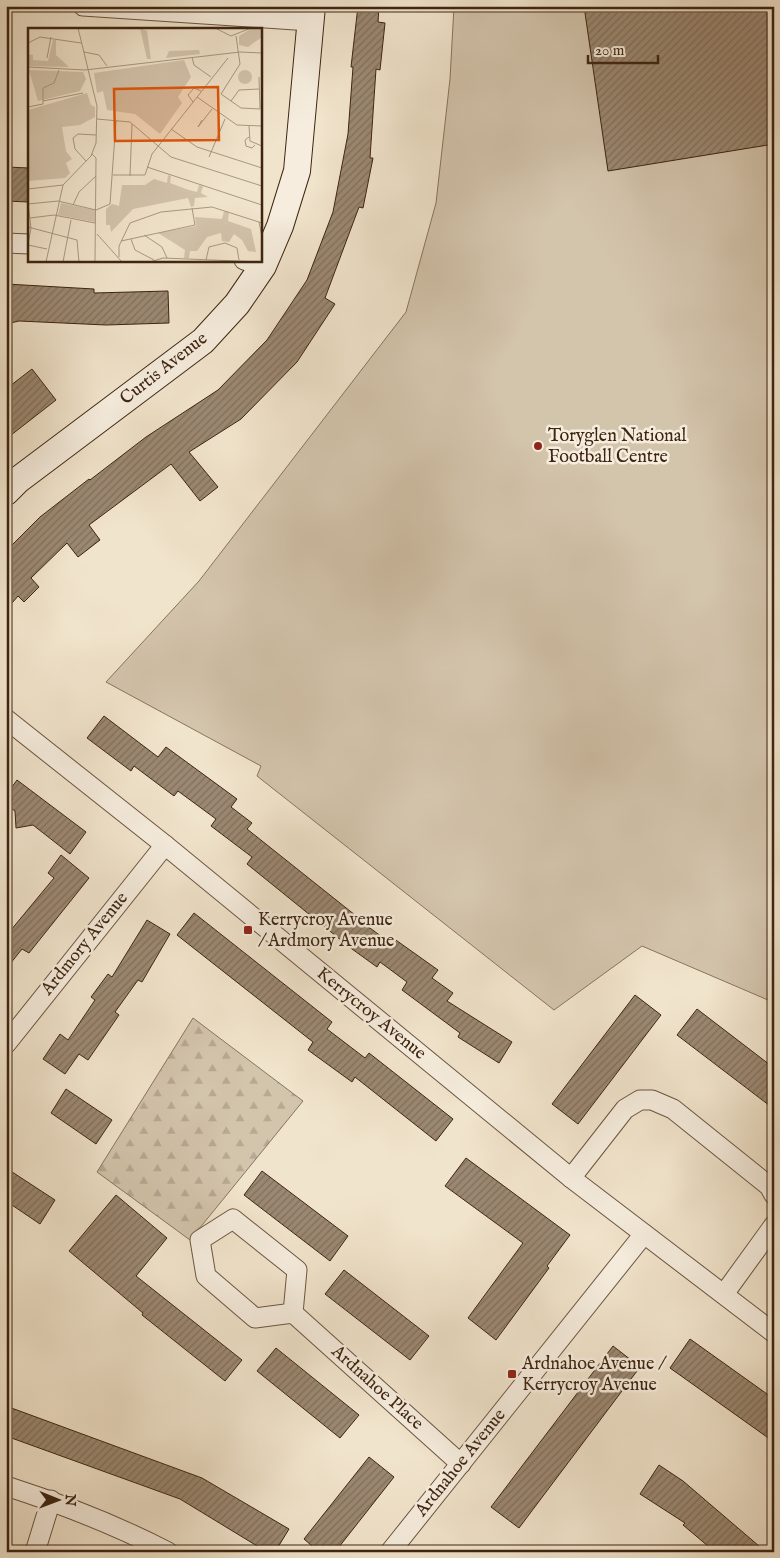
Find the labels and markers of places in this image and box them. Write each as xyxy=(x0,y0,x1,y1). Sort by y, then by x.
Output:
place label: Toryglen National Football Centre xyxy=(548,425,686,469)
marker: Toryglen National Football Centre xyxy=(532,440,544,452)
place label: Kerrycroy Avenue / Ardmory Avenue xyxy=(258,909,394,953)
marker: Kerrycroy Avenue / Ardmory Avenue xyxy=(242,924,254,936)
place label: Ardnahoe Avenue / Kerrycroy Avenue xyxy=(521,1353,667,1397)
marker: Ardnahoe Avenue / Kerrycroy Avenue xyxy=(506,1368,518,1380)

